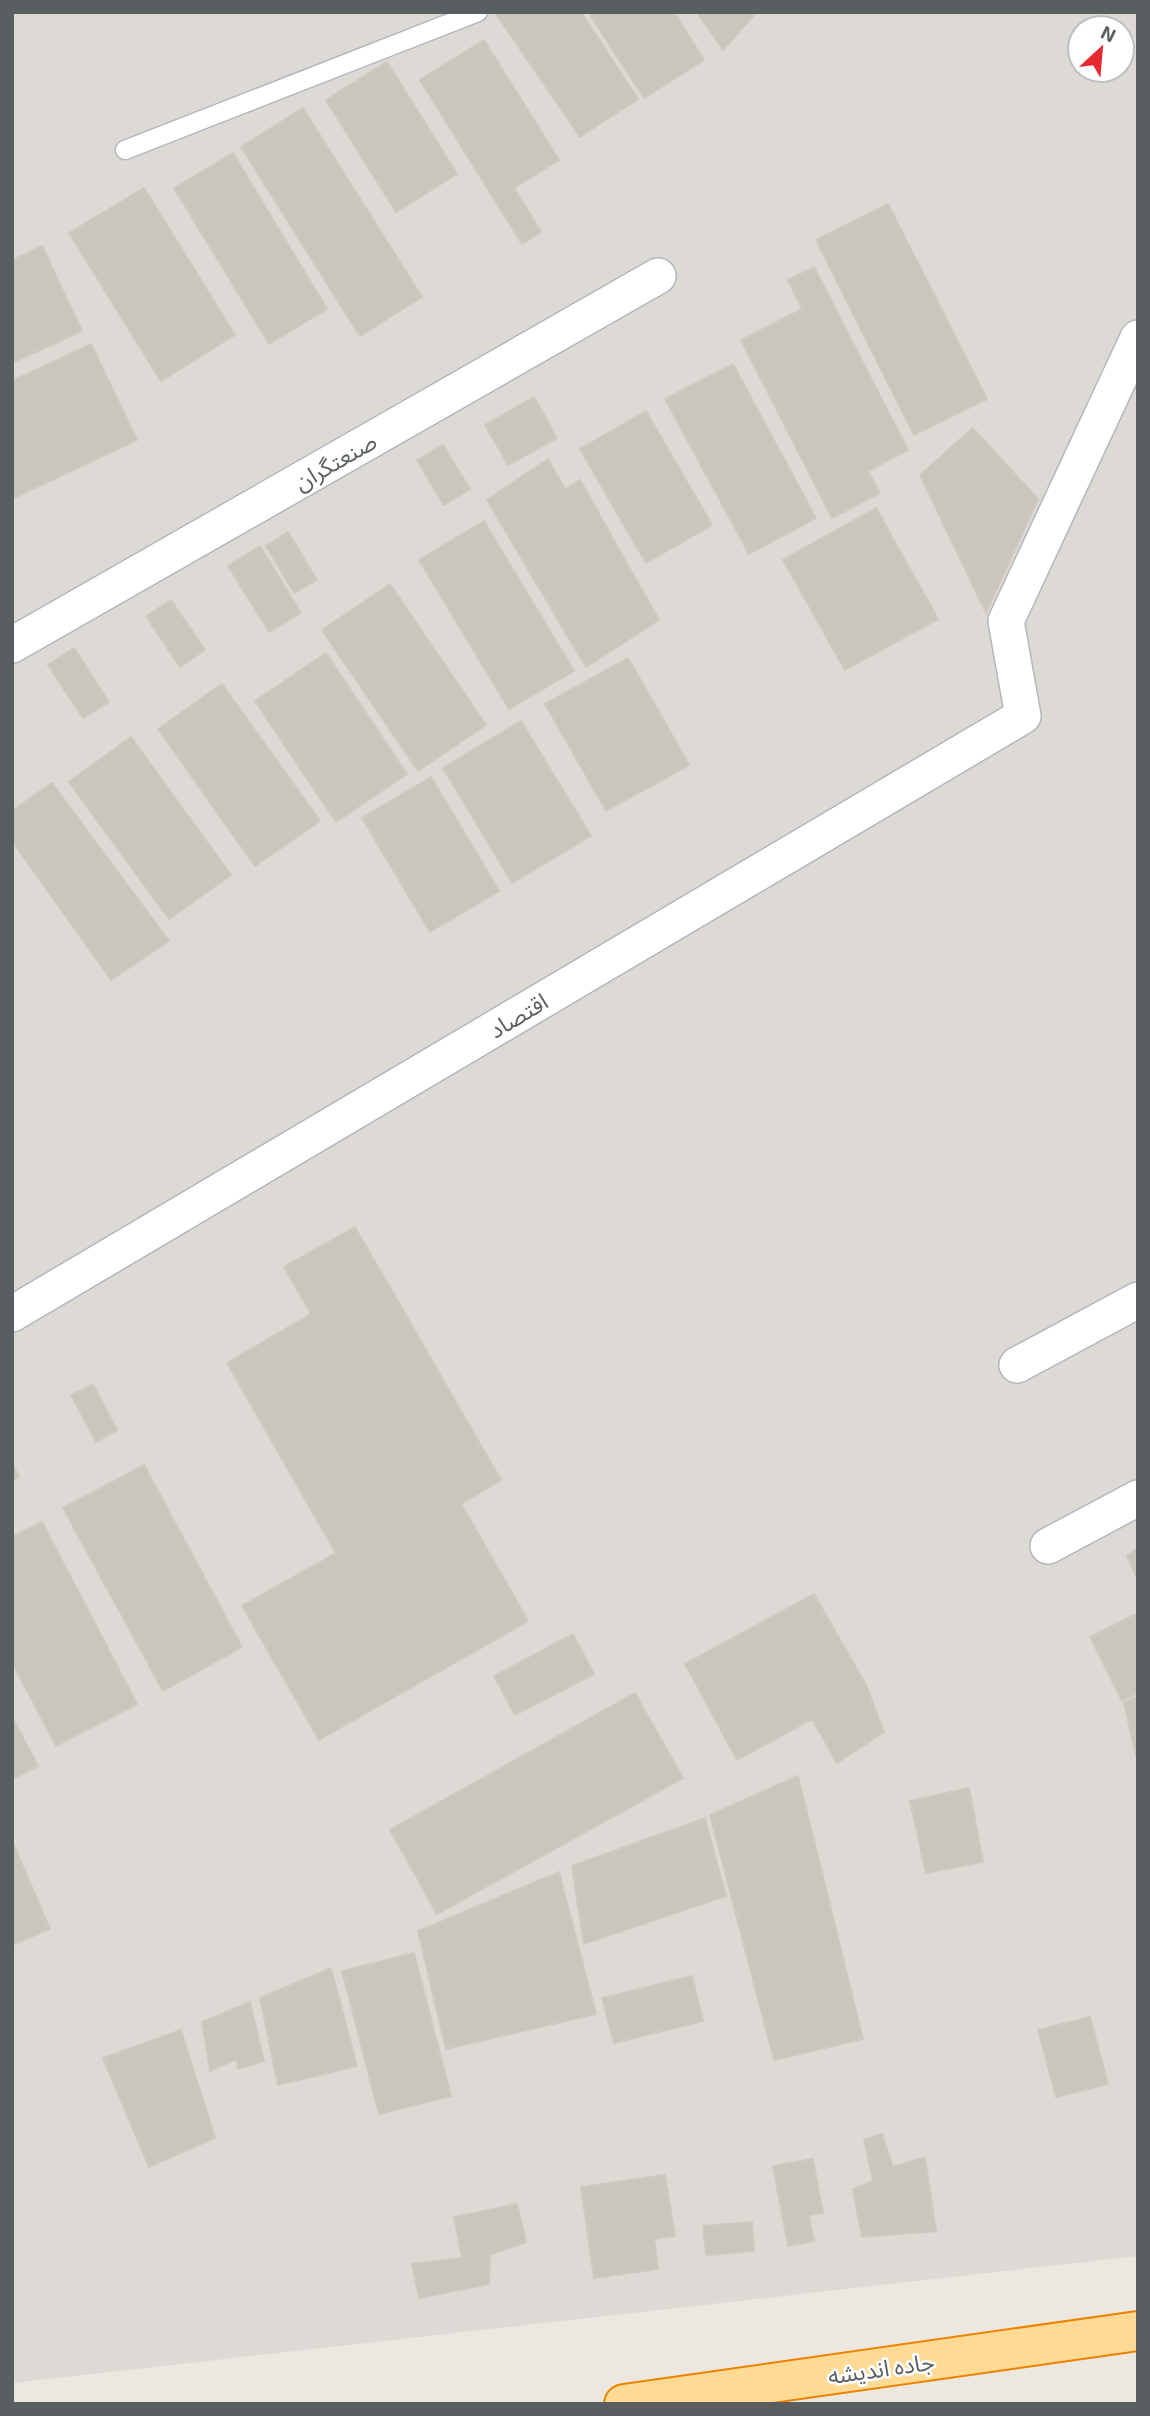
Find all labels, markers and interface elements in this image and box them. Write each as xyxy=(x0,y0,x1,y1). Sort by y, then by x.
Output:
north arrow xyxy=(1066,14,1136,84)
text: N xyxy=(1097,20,1120,47)
street label: صنعتگران xyxy=(289,426,382,497)
street label: اقتصاد xyxy=(483,987,553,1043)
street label: جاده اندیشه xyxy=(826,2347,936,2389)

